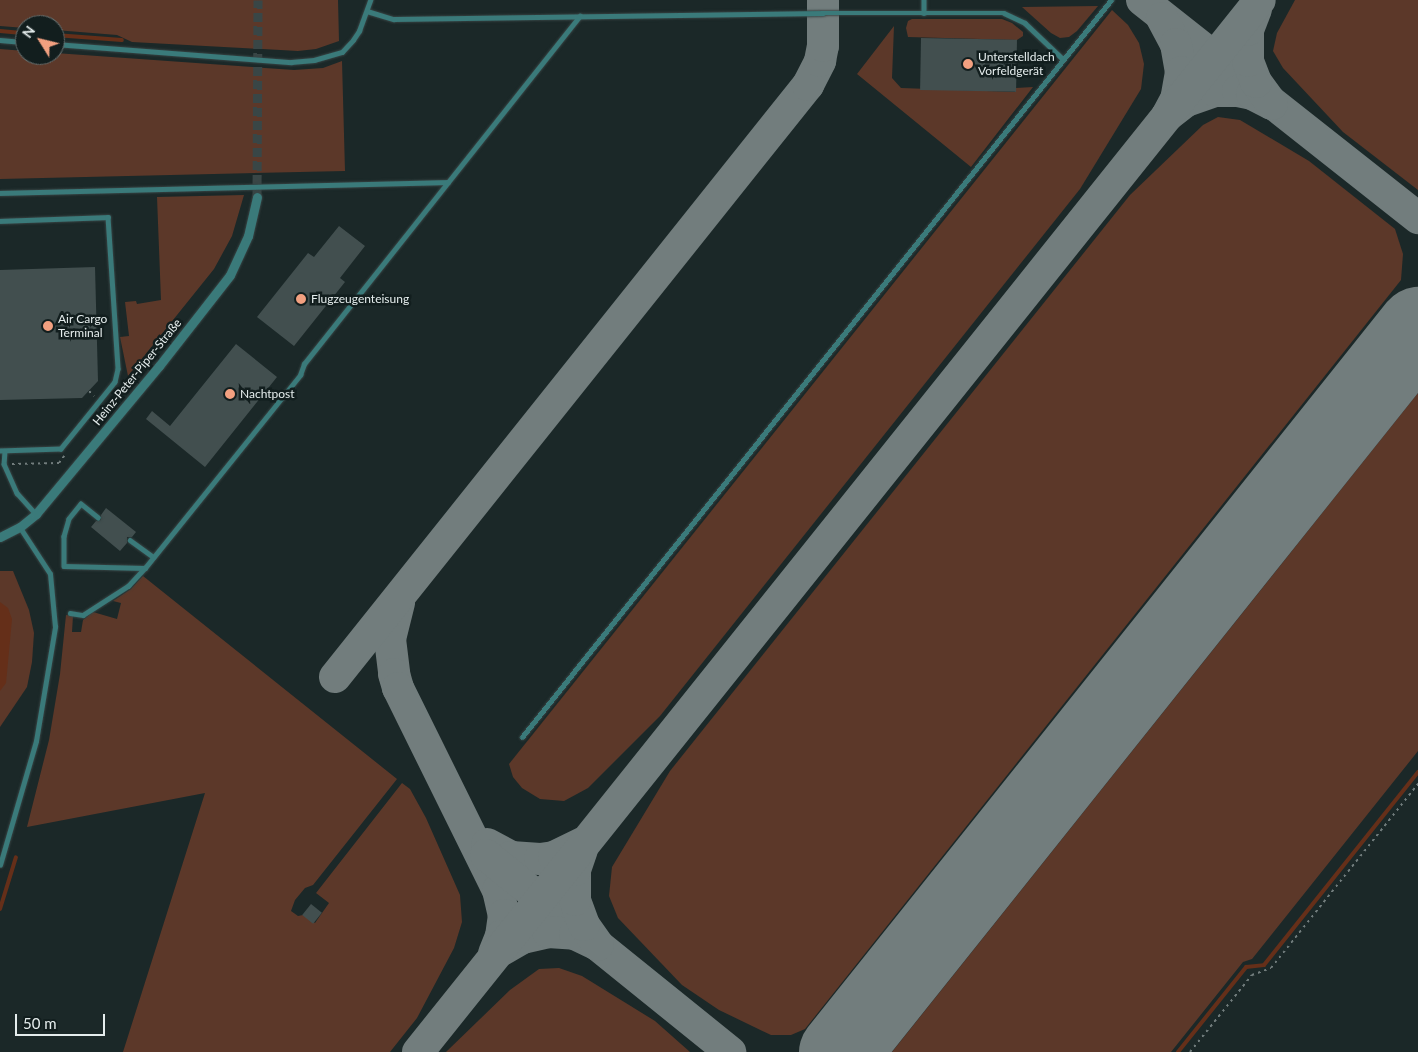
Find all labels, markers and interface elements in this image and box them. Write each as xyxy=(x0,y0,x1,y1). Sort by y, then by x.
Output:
north arrow xyxy=(15,15,65,65)
text: N xyxy=(18,22,38,41)
place label: Unterstelldach Vorfeldgerät xyxy=(978,50,1055,78)
marker: Unterstelldach Vorfeldgerät xyxy=(962,58,974,70)
place label: Flugzeugenteisung xyxy=(311,292,409,306)
marker: Flugzeugenteisung xyxy=(295,293,307,305)
place label: Air Cargo Terminal xyxy=(58,312,108,340)
street label: Heinz-Peter-Piper-Straße xyxy=(90,316,184,428)
marker: Air Cargo Terminal xyxy=(42,320,54,332)
place label: Nachtpost xyxy=(240,387,295,401)
marker: Nachtpost xyxy=(224,388,236,400)
scale bar xyxy=(18,1004,108,1036)
text: 50 m xyxy=(23,1014,57,1032)

